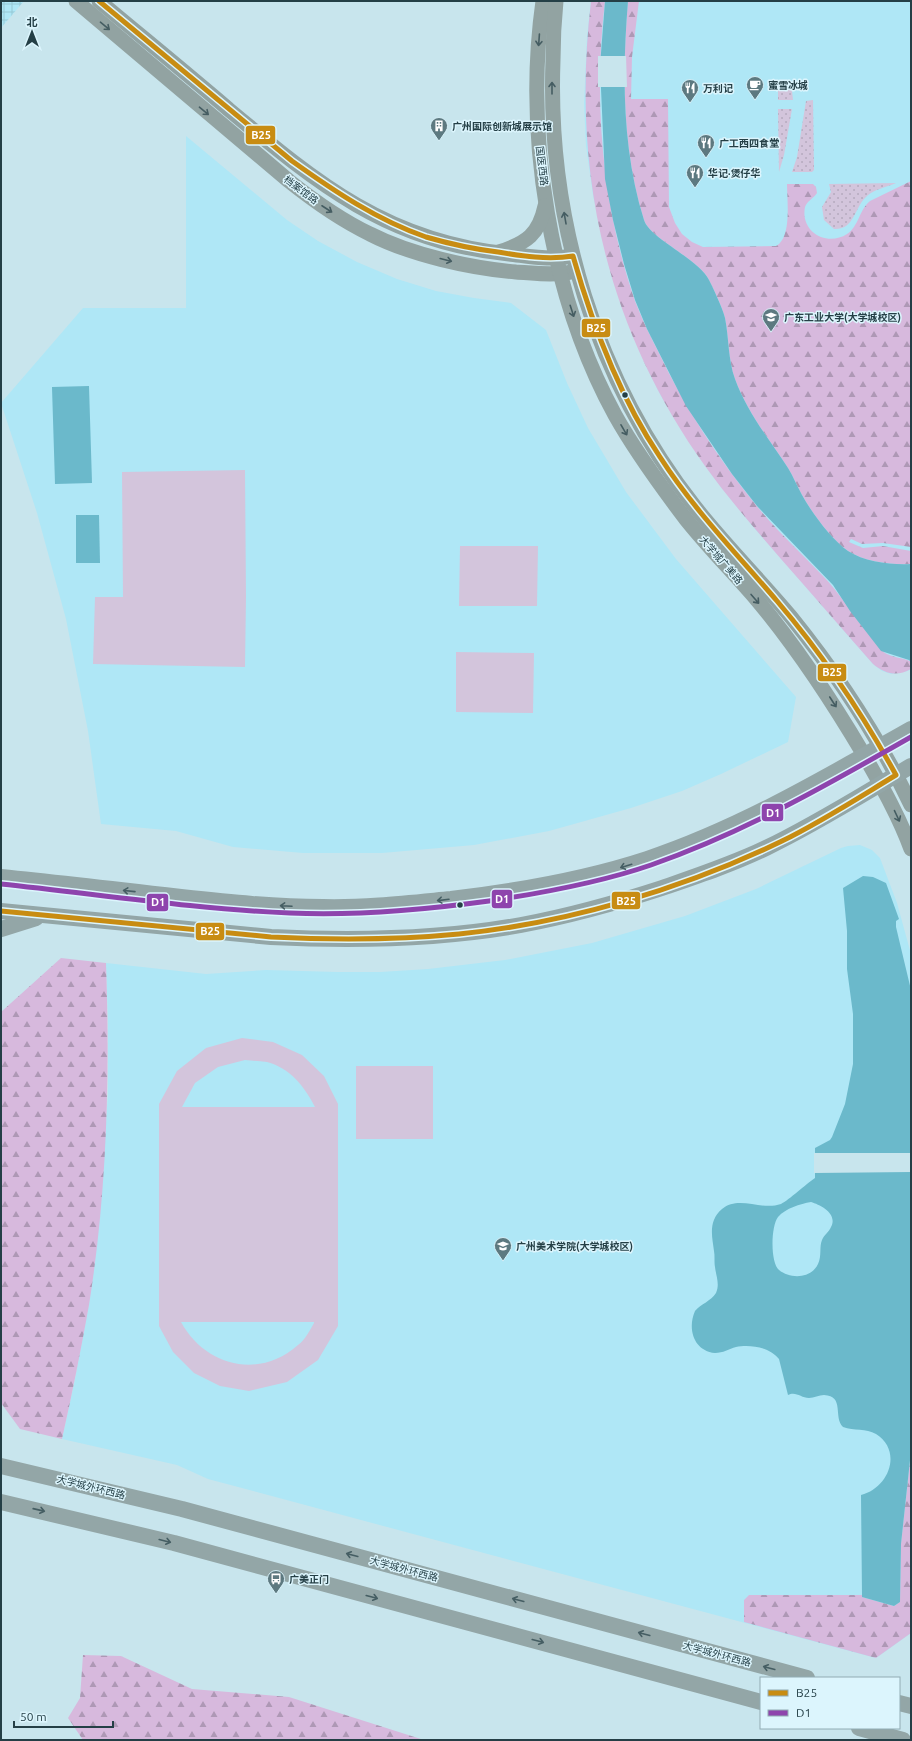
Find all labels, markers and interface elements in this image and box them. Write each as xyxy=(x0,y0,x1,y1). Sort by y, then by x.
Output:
north arrow xyxy=(12,12,52,52)
text: 北 xyxy=(27,16,38,28)
one-way arrow xyxy=(100,22,111,31)
one-way arrow xyxy=(536,33,543,46)
cafe icon: 蜜雪冰城 xyxy=(745,75,765,100)
restaurant icon: 万利记 xyxy=(680,78,700,103)
place label: 蜜雪冰城 xyxy=(768,79,808,91)
one-way arrow xyxy=(548,82,556,95)
place label: 万利记 xyxy=(703,83,733,94)
one-way arrow xyxy=(199,106,210,115)
building icon: 广州国际创新城展示馆 xyxy=(429,116,449,141)
place label: 广州国际创新城展示馆 xyxy=(452,120,552,132)
line badge: B25 xyxy=(245,125,276,145)
text: B25 xyxy=(251,129,271,141)
restaurant icon: 广工西四食堂 xyxy=(696,133,716,158)
place label: 广工西四食堂 xyxy=(719,138,779,149)
street label: 国医西路 xyxy=(534,145,550,187)
restaurant icon: 华记·煲仔华 xyxy=(685,163,705,188)
place label: 华记·煲仔华 xyxy=(708,167,760,179)
street label: 档案馆路 xyxy=(282,174,320,206)
one-way arrow xyxy=(322,205,333,213)
one-way arrow xyxy=(560,211,568,224)
one-way arrow xyxy=(439,257,452,264)
one-way arrow xyxy=(569,304,576,317)
school or university icon: 广东工业大学(大学城校区) xyxy=(761,307,781,332)
place label: 广东工业大学(大学城校区) xyxy=(784,311,901,324)
line badge: B25 xyxy=(581,318,611,338)
text: B25 xyxy=(586,322,606,334)
unlabelled marker xyxy=(620,390,630,400)
one-way arrow xyxy=(621,424,629,436)
street label: 大学城广美路 xyxy=(697,534,745,586)
one-way arrow xyxy=(750,593,759,603)
line badge: B25 xyxy=(817,663,847,682)
text: B25 xyxy=(822,666,842,678)
one-way arrow xyxy=(829,697,837,708)
line badge: D1 xyxy=(761,803,784,822)
text: D1 xyxy=(766,807,780,819)
one-way arrow xyxy=(894,810,901,822)
one-way arrow xyxy=(620,862,632,870)
one-way arrow xyxy=(122,887,135,895)
line badge: D1 xyxy=(491,889,513,909)
line badge: B25 xyxy=(611,891,641,910)
line badge: D1 xyxy=(146,893,169,912)
text: D1 xyxy=(495,893,509,905)
text: B25 xyxy=(616,895,636,907)
text: D1 xyxy=(151,896,165,908)
one-way arrow xyxy=(437,896,450,903)
unlabelled marker xyxy=(455,900,465,910)
one-way arrow xyxy=(280,902,293,909)
line badge: B25 xyxy=(195,922,225,941)
text: B25 xyxy=(200,925,220,937)
school or university icon: 广州美术学院(大学城校区) xyxy=(493,1236,513,1261)
place label: 广州美术学院(大学城校区) xyxy=(516,1240,633,1253)
street label: 大学城外环西路 xyxy=(56,1473,126,1501)
one-way arrow xyxy=(32,1507,45,1515)
one-way arrow xyxy=(159,1538,172,1545)
one-way arrow xyxy=(346,1551,359,1558)
street label: 大学城外环西路 xyxy=(369,1555,439,1583)
bus stop icon: 广美正门 xyxy=(266,1569,286,1594)
place label: 广美正门 xyxy=(289,1574,329,1585)
one-way arrow xyxy=(365,1594,378,1601)
one-way arrow xyxy=(512,1596,525,1603)
one-way arrow xyxy=(637,1630,650,1637)
one-way arrow xyxy=(531,1638,544,1646)
street label: 大学城外环西路 xyxy=(682,1640,752,1668)
one-way arrow xyxy=(763,1664,776,1671)
legend xyxy=(760,1677,900,1729)
text: B25 xyxy=(796,1686,817,1699)
scale bar xyxy=(14,1703,113,1729)
text: D1 xyxy=(796,1706,811,1719)
text: 50 m xyxy=(20,1710,47,1723)

